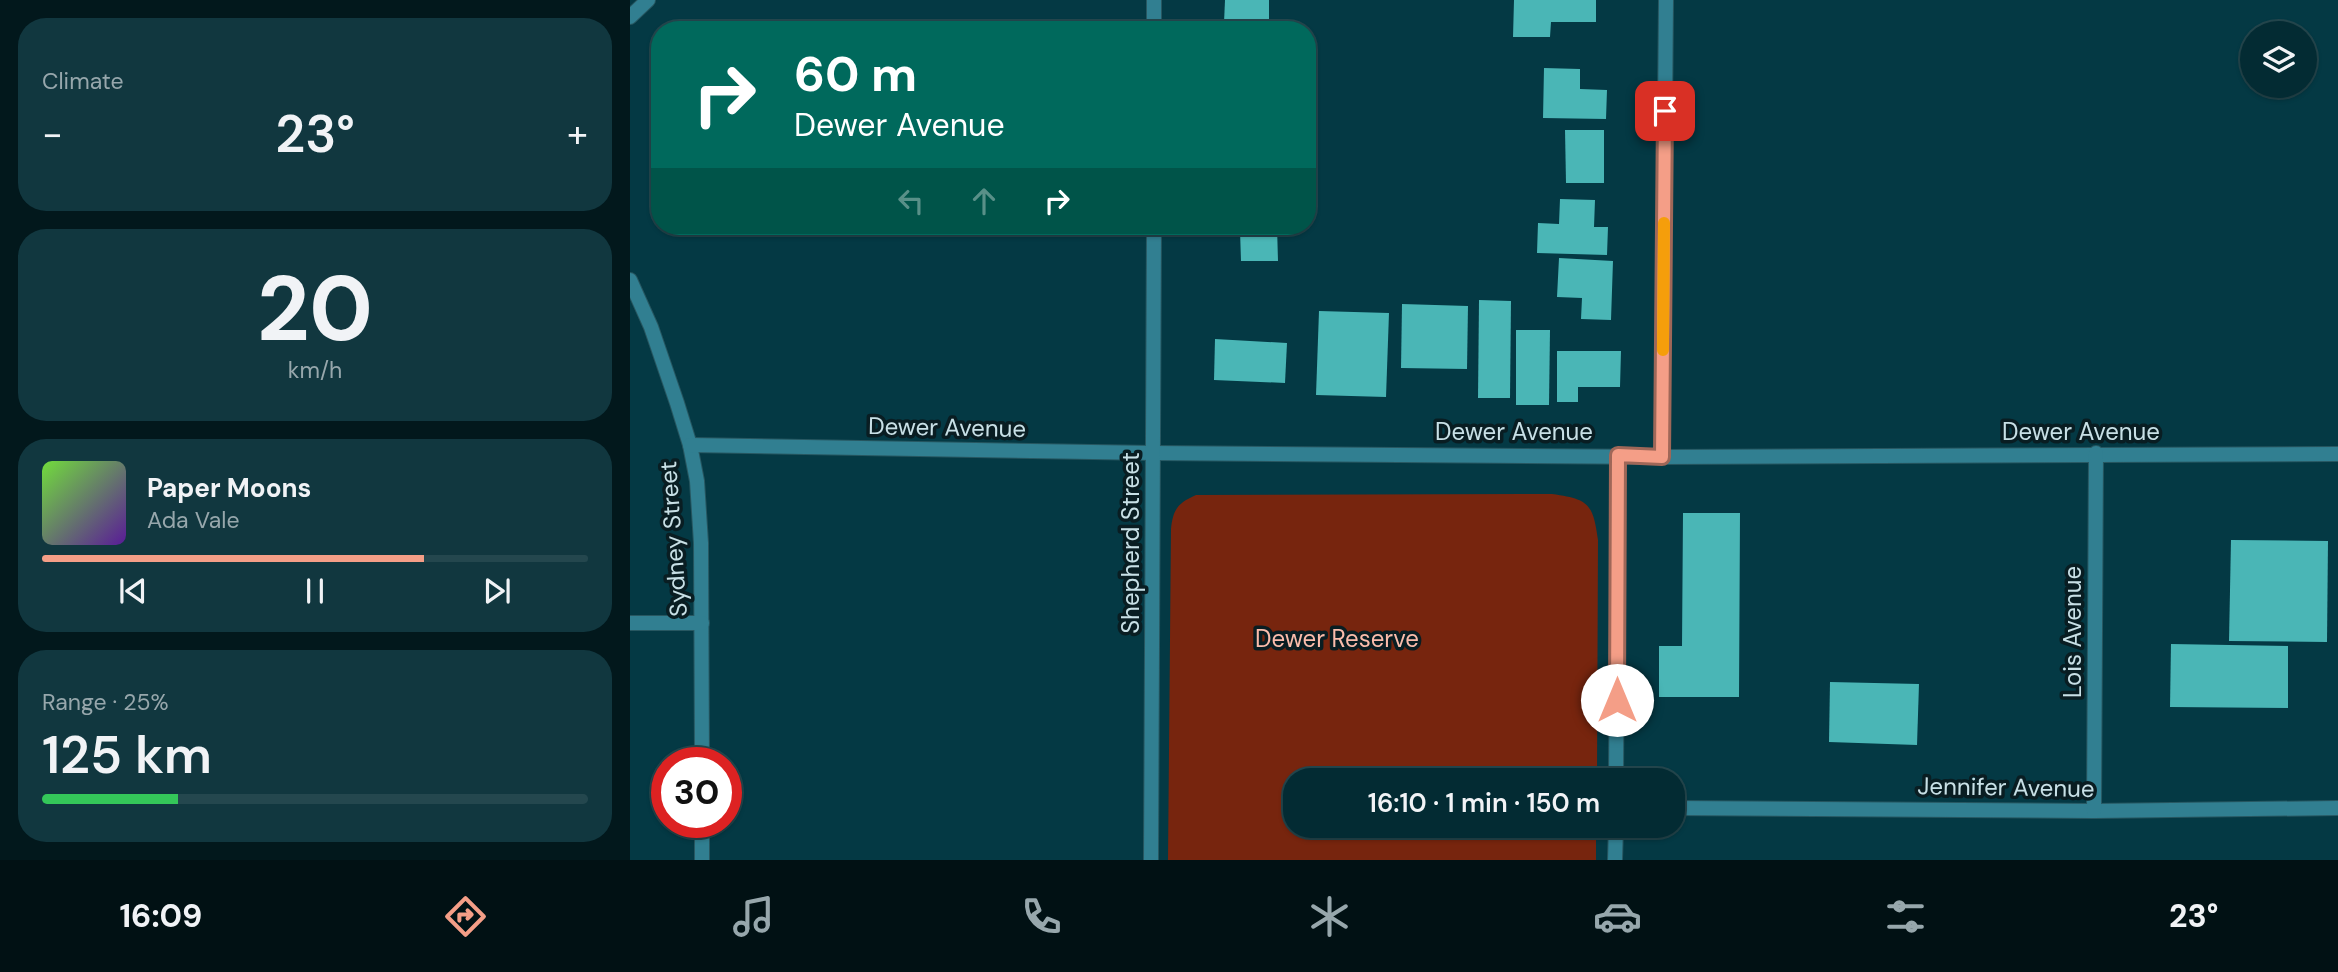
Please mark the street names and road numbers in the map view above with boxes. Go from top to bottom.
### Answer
street label: Dewer Avenue [868,410,1026,444]
street label: Dewer Avenue [1435,416,1593,447]
street label: Dewer Avenue [2002,416,2160,447]
street label: Shepherd Street [1115,452,1146,634]
street label: Sydney Street [652,460,694,618]
street label: Lois Avenue [2057,566,2088,698]
street label: Jennifer Avenue [1917,770,2095,804]

